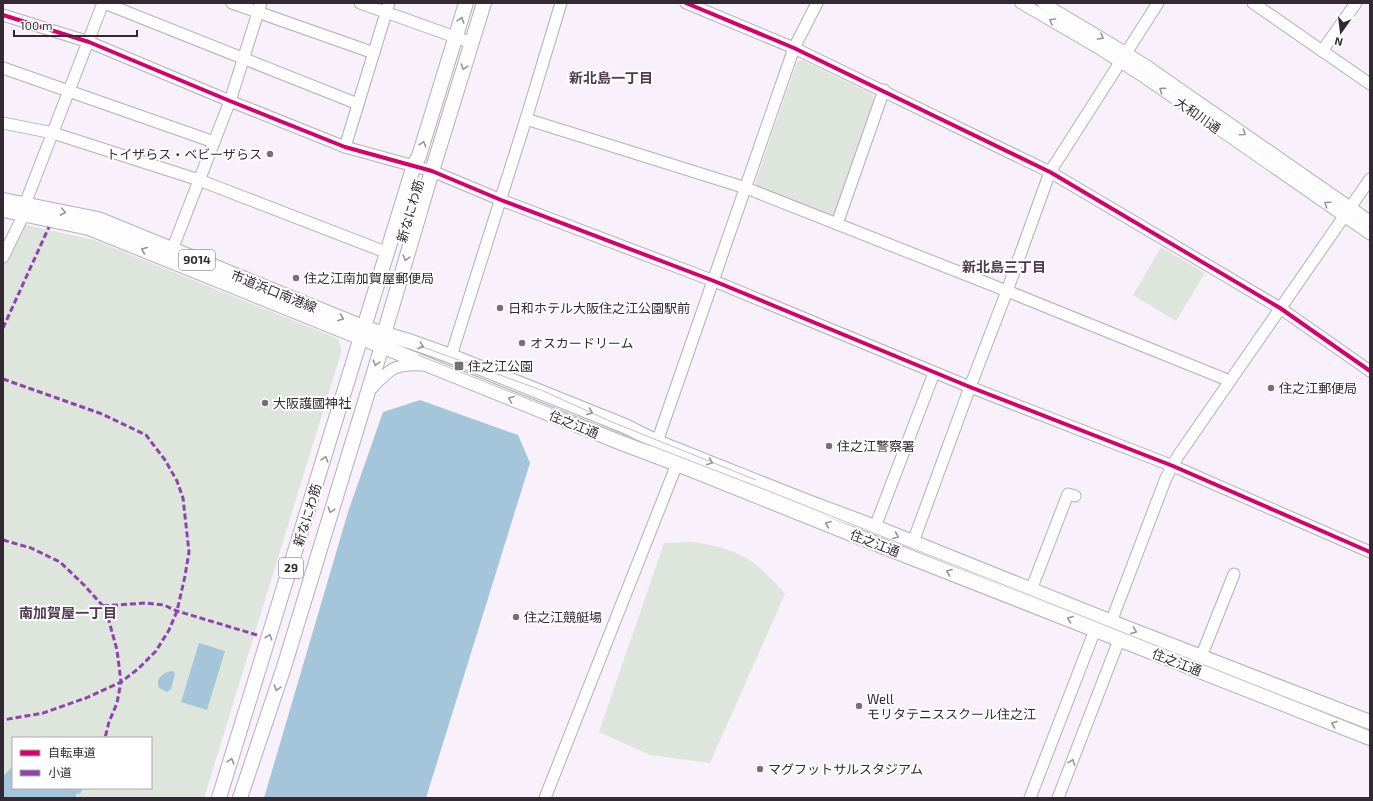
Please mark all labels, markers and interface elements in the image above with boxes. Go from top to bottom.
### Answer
scale bar [14,12,137,38]
north arrow [1321,12,1361,52]
one-way arrow [456,17,465,24]
text: 100 m [20,18,52,32]
one-way arrow [1049,18,1056,25]
one-way arrow [1097,32,1104,39]
text: N [1333,35,1344,49]
one-way arrow [461,63,469,70]
district label: 新北島一丁目 [569,69,653,86]
one-way arrow [1160,88,1167,95]
street label: 大和川通 [1172,94,1224,136]
one-way arrow [1239,128,1246,135]
one-way arrow [418,141,427,148]
place label: トイザらス・ベビーザらス [106,146,262,162]
marker: トイザらス・ベビーザらス [265,149,275,159]
street label: 新なにわ筋 [393,178,427,244]
one-way arrow [1324,202,1331,209]
one-way arrow [60,207,67,216]
one-way arrow [141,247,149,255]
road number: 9014 [179,250,215,270]
one-way arrow [402,255,411,262]
district label: 新北島三丁目 [962,258,1046,275]
street label: 市道浜口南港線 [229,267,319,315]
place label: 住之江南加賀屋郵便局 [304,270,434,286]
marker: 住之江南加賀屋郵便局 [291,273,301,283]
place label: 日和ホテル大阪住之江公園駅前 [508,300,690,316]
marker: 日和ホテル大阪住之江公園駅前 [495,303,505,313]
one-way arrow [338,314,345,322]
place label: オスカードリーム [530,335,634,351]
marker: オスカードリーム [517,338,527,348]
one-way arrow [418,341,425,349]
place label: 住之江公園 [468,358,533,374]
one-way arrow [372,360,381,367]
marker: 住之江公園 [453,360,465,372]
place label: 住之江郵便局 [1279,380,1357,396]
marker: 住之江郵便局 [1266,383,1276,393]
place label: 大阪護國神社 [273,395,351,411]
one-way arrow [508,396,515,404]
marker: 大阪護國神社 [260,398,270,408]
street label: 住之江通 [547,407,601,441]
one-way arrow [586,408,593,416]
place label: 住之江警察署 [837,438,915,454]
marker: 住之江警察署 [824,441,834,451]
one-way arrow [320,456,328,463]
one-way arrow [705,457,713,465]
street label: 新なにわ筋 [290,482,324,548]
one-way arrow [327,506,336,513]
one-way arrow [824,521,831,529]
street label: 住之江通 [848,526,902,560]
one-way arrow [892,531,899,539]
road number: 29 [279,558,303,578]
one-way arrow [945,568,952,576]
district label: 南加賀屋一丁目 [19,604,117,621]
place label: 住之江競艇場 [524,609,602,625]
marker: 住之江競艇場 [511,612,521,622]
one-way arrow [1066,616,1073,624]
one-way arrow [1130,626,1137,634]
one-way arrow [264,633,273,640]
street label: 住之江通 [1150,645,1204,679]
one-way arrow [273,684,282,691]
place label: Well モリタテニススクール住之江 [867,691,1036,722]
marker: Well モリタテニススクール住之江 [854,701,864,711]
one-way arrow [1330,721,1337,729]
legend [12,737,152,789]
text: 自転車道 [48,745,96,759]
one-way arrow [226,757,235,764]
one-way arrow [1067,758,1075,765]
place label: マグフットサルスタジアム [768,761,923,777]
marker: マグフットサルスタジアム [755,764,765,774]
text: 小道 [48,765,72,779]

